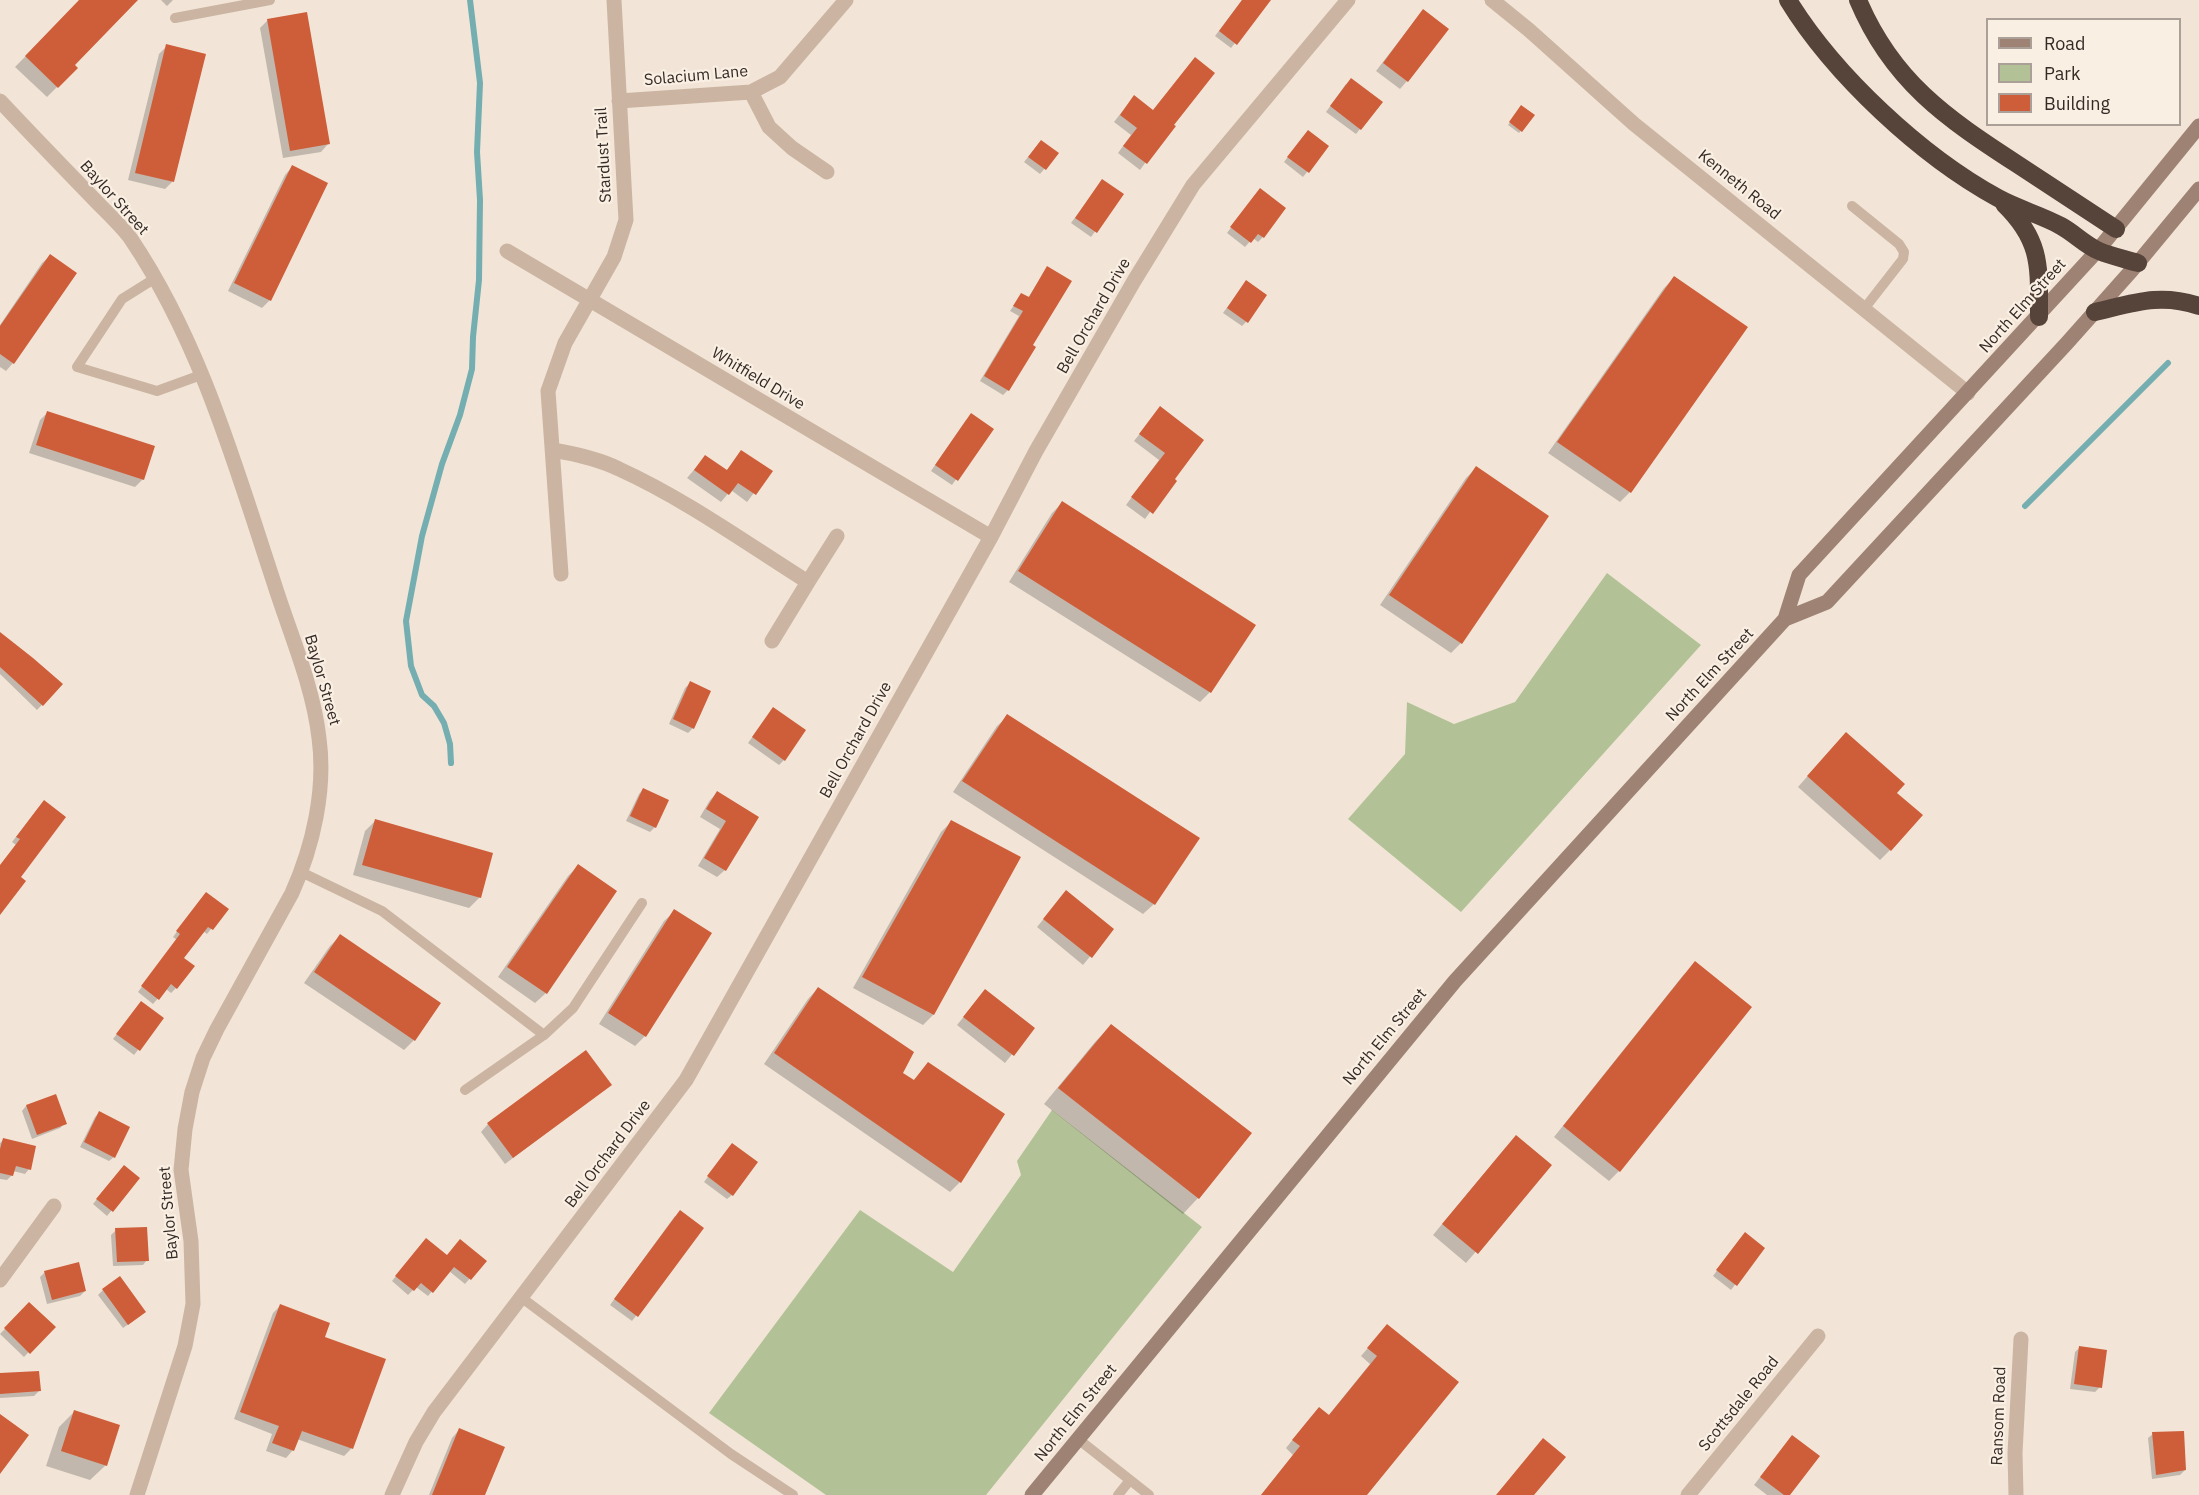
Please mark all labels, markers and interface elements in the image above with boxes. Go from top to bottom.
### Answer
legend [1986,18,2181,126]
text: Road [2044,32,2085,55]
street label: Solacium Lane [643,62,749,90]
text: Park [2044,62,2080,85]
text: Building [2044,92,2110,115]
street label: Stardust Trail [592,107,616,203]
street label: Kenneth Road [1694,146,1784,224]
street label: Baylor Street [76,157,152,239]
street label: Bell Orchard Drive [1053,255,1135,377]
street label: North Elm Street [1976,255,2070,357]
street label: Whitfield Drive [708,344,808,414]
street label: North Elm Street [1662,625,1758,725]
street label: Baylor Street [300,632,344,728]
street label: Bell Orchard Drive [816,678,896,802]
street label: North Elm Street [1339,985,1431,1089]
street label: Bell Orchard Drive [561,1096,655,1212]
street label: Baylor Street [155,1165,183,1261]
street label: Scottsdale Road [1695,1353,1783,1455]
street label: North Elm Street [1031,1360,1121,1466]
street label: Ransom Road [1988,1366,2010,1466]

